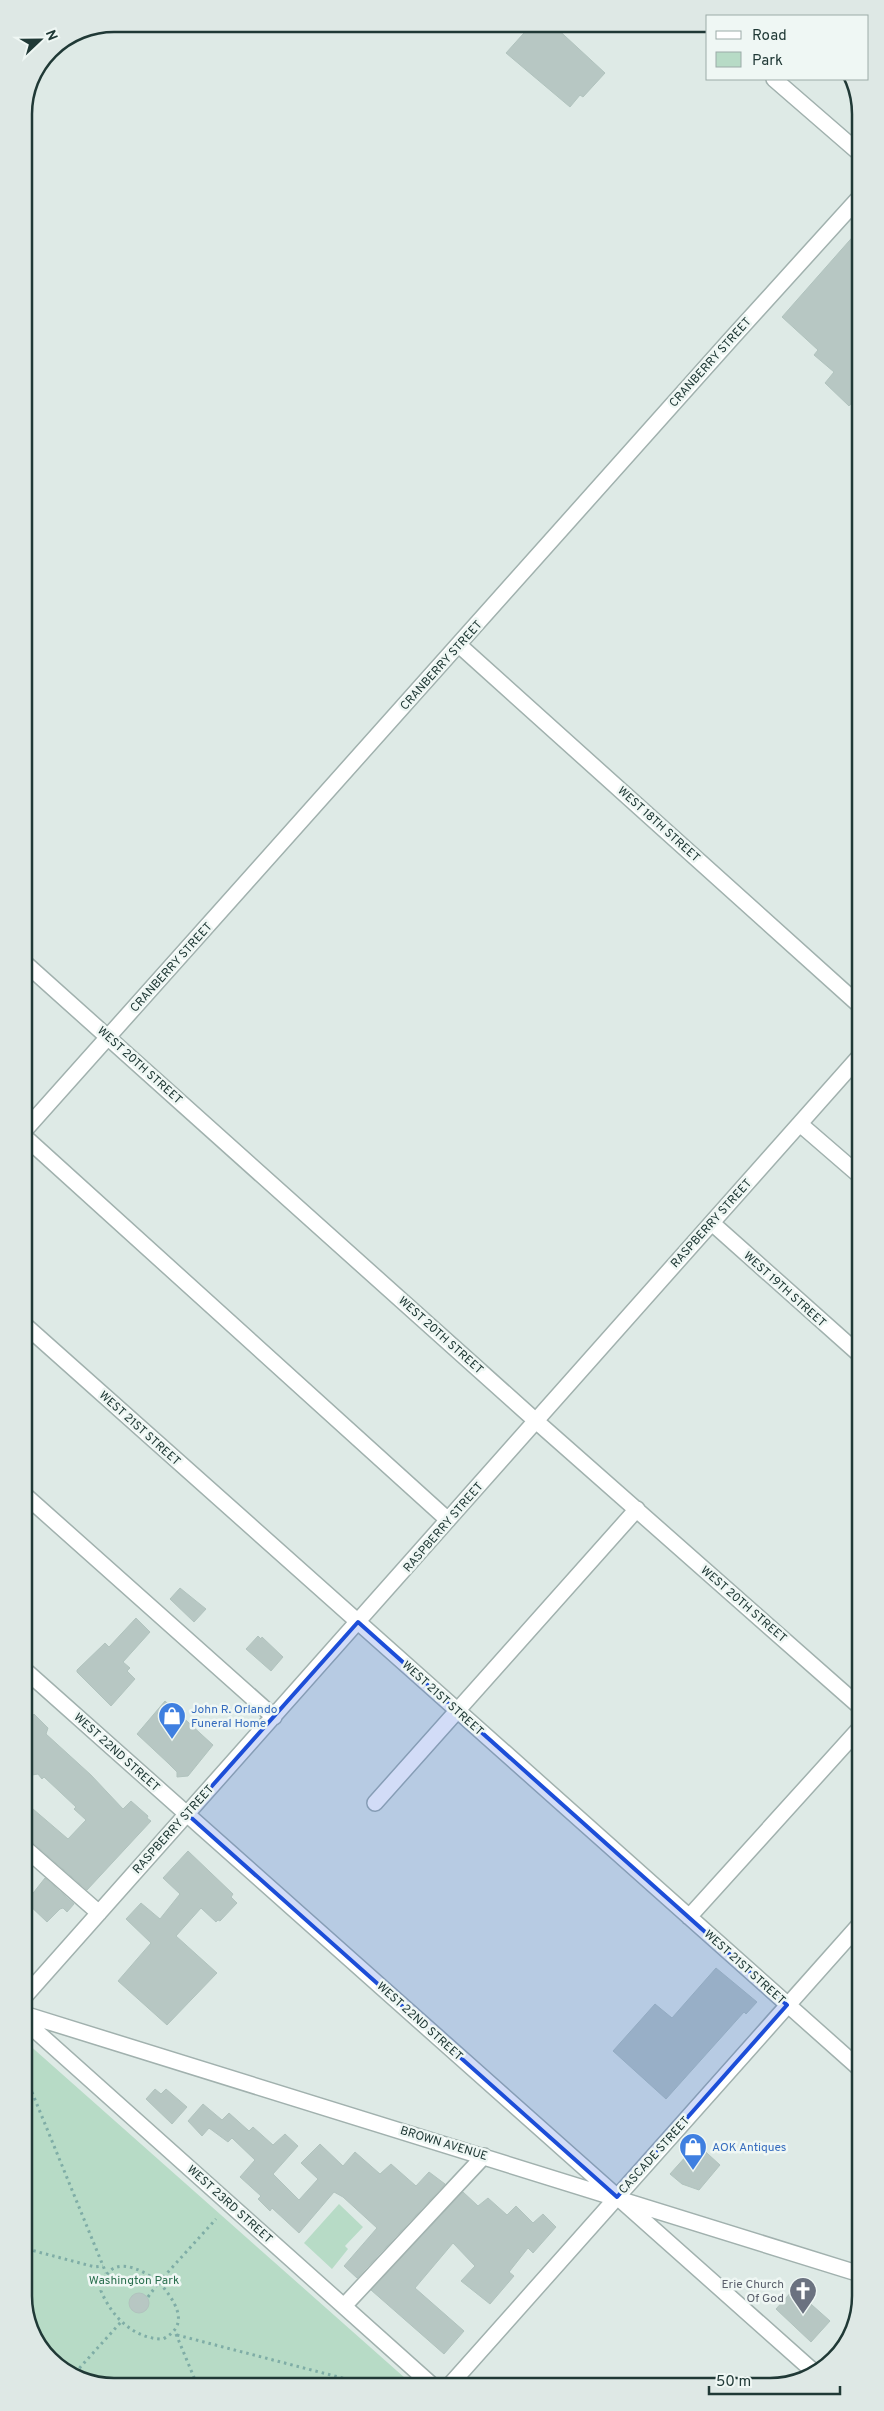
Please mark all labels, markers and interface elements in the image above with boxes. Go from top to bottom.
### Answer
north arrow [15,15,65,65]
legend [706,15,869,80]
text: Road [752,27,787,46]
text: N [41,28,60,44]
text: Park [752,52,783,71]
street label: CRANBERRY STREET [666,314,755,411]
street label: CRANBERRY STREET [397,617,486,714]
street label: WEST 18TH STREET [614,783,703,866]
street label: CRANBERRY STREET [127,919,216,1016]
street label: WEST 20TH STREET [93,1023,185,1108]
street label: RASPBERRY STREET [668,1176,756,1271]
street label: WEST 19TH STREET [740,1248,829,1331]
street label: WEST 20TH STREET [394,1293,486,1378]
street label: WEST 21ST STREET [95,1388,184,1470]
street label: RASPBERRY STREET [400,1479,487,1576]
street label: WEST 20TH STREET [697,1563,790,1647]
street label: WEST 21ST STREET [398,1658,487,1740]
shop icon: John R. Orlando Funeral Home [157,1701,187,1740]
place label: John R. Orlando Funeral Home [191,1702,278,1732]
street label: WEST 22ND STREET [70,1710,163,1796]
street label: RASPBERRY STREET [130,1782,218,1877]
street label: WEST 21ST STREET [700,1927,789,2009]
street label: WEST 22ND STREET [373,1979,466,2065]
street label: CASCADE STREET [616,2113,694,2198]
street label: BROWN AVENUE [398,2123,489,2165]
shop icon: AOK Antiques [678,2132,708,2171]
place label: AOK Antiques [712,2140,786,2156]
street label: WEST 23RD STREET [183,2162,276,2247]
park label: Washington Park [89,2273,179,2289]
church icon: Erie Church Of God [788,2276,818,2315]
place label: Erie Church Of God [721,2277,784,2307]
scale bar [709,2364,840,2396]
text: 50 m [716,2373,751,2392]

